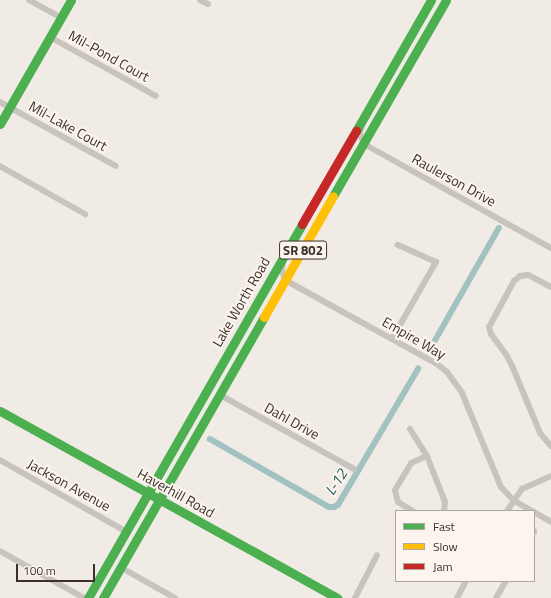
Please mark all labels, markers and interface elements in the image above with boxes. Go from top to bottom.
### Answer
street label: Mil-Pond Court [66,27,152,85]
street label: Mil-Lake Court [26,98,110,154]
street label: Raulerson Drive [409,150,499,210]
road number: SR 802 [279,239,327,261]
street label: Lake Worth Road [209,254,273,350]
street label: Empire Way [379,313,449,363]
street label: Dahl Drive [261,399,323,443]
street label: Jackson Avenue [25,455,113,515]
street label: Haverhill Road [135,465,217,521]
water label: L-12 [321,466,351,498]
legend [395,510,535,582]
text: Fast [433,517,455,536]
text: Slow [433,537,458,556]
scale bar [18,556,97,582]
text: Jam [433,557,453,576]
text: 100 m [23,561,56,580]

